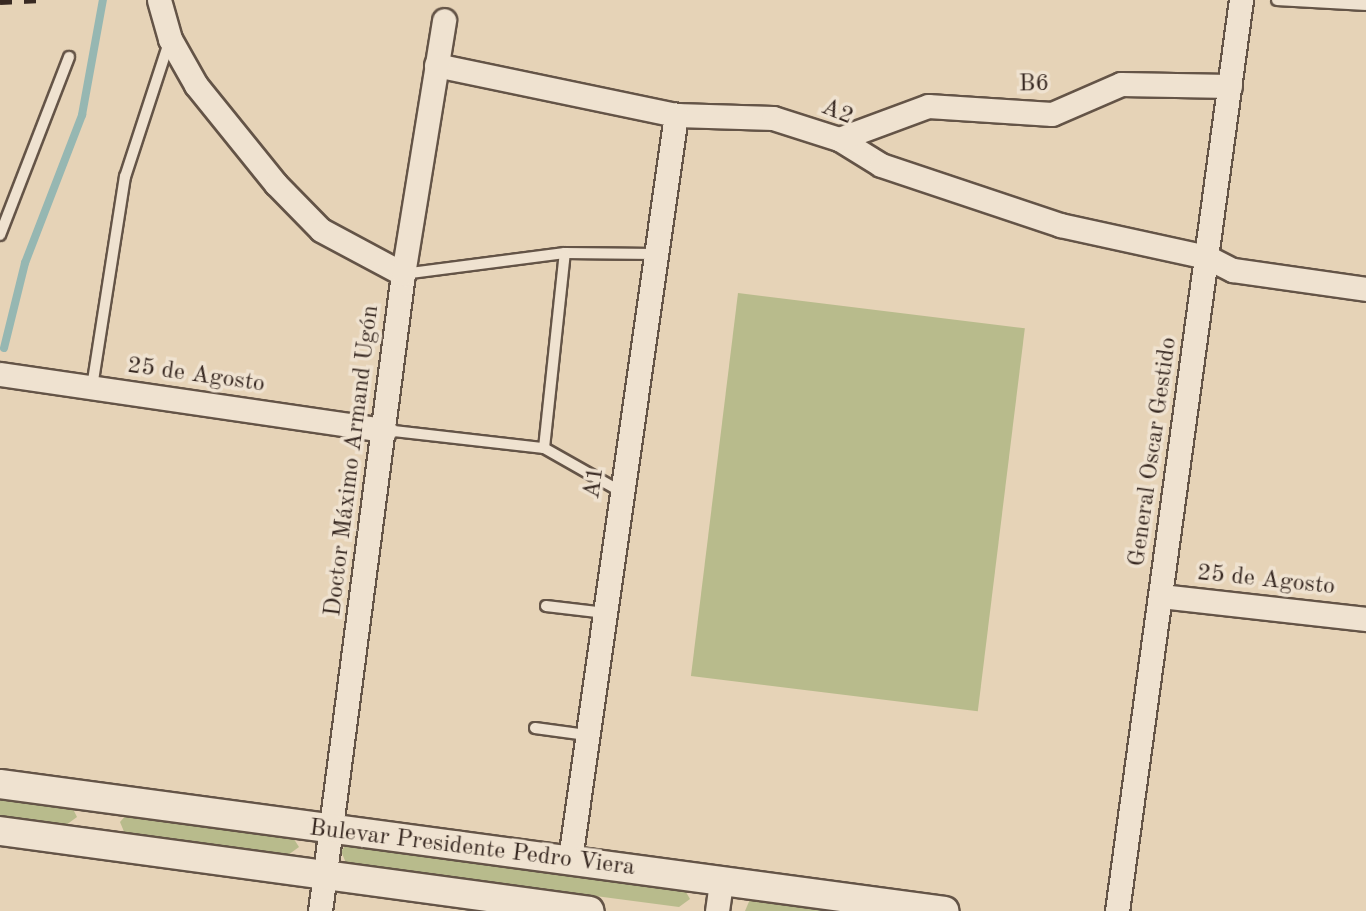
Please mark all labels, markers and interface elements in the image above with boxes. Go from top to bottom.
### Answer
street label: B6 [1019,70,1049,100]
street label: A2 [817,94,857,132]
street label: Doctor Máximo Armand Ugón [320,304,386,618]
street label: General Oscar Gestido [1124,335,1184,569]
street label: 25 de Agosto [125,352,267,400]
street label: A1 [578,465,612,501]
street label: 25 de Agosto [1195,559,1337,603]
street label: Bulevar Presidente Pedro Viera [308,815,636,883]

